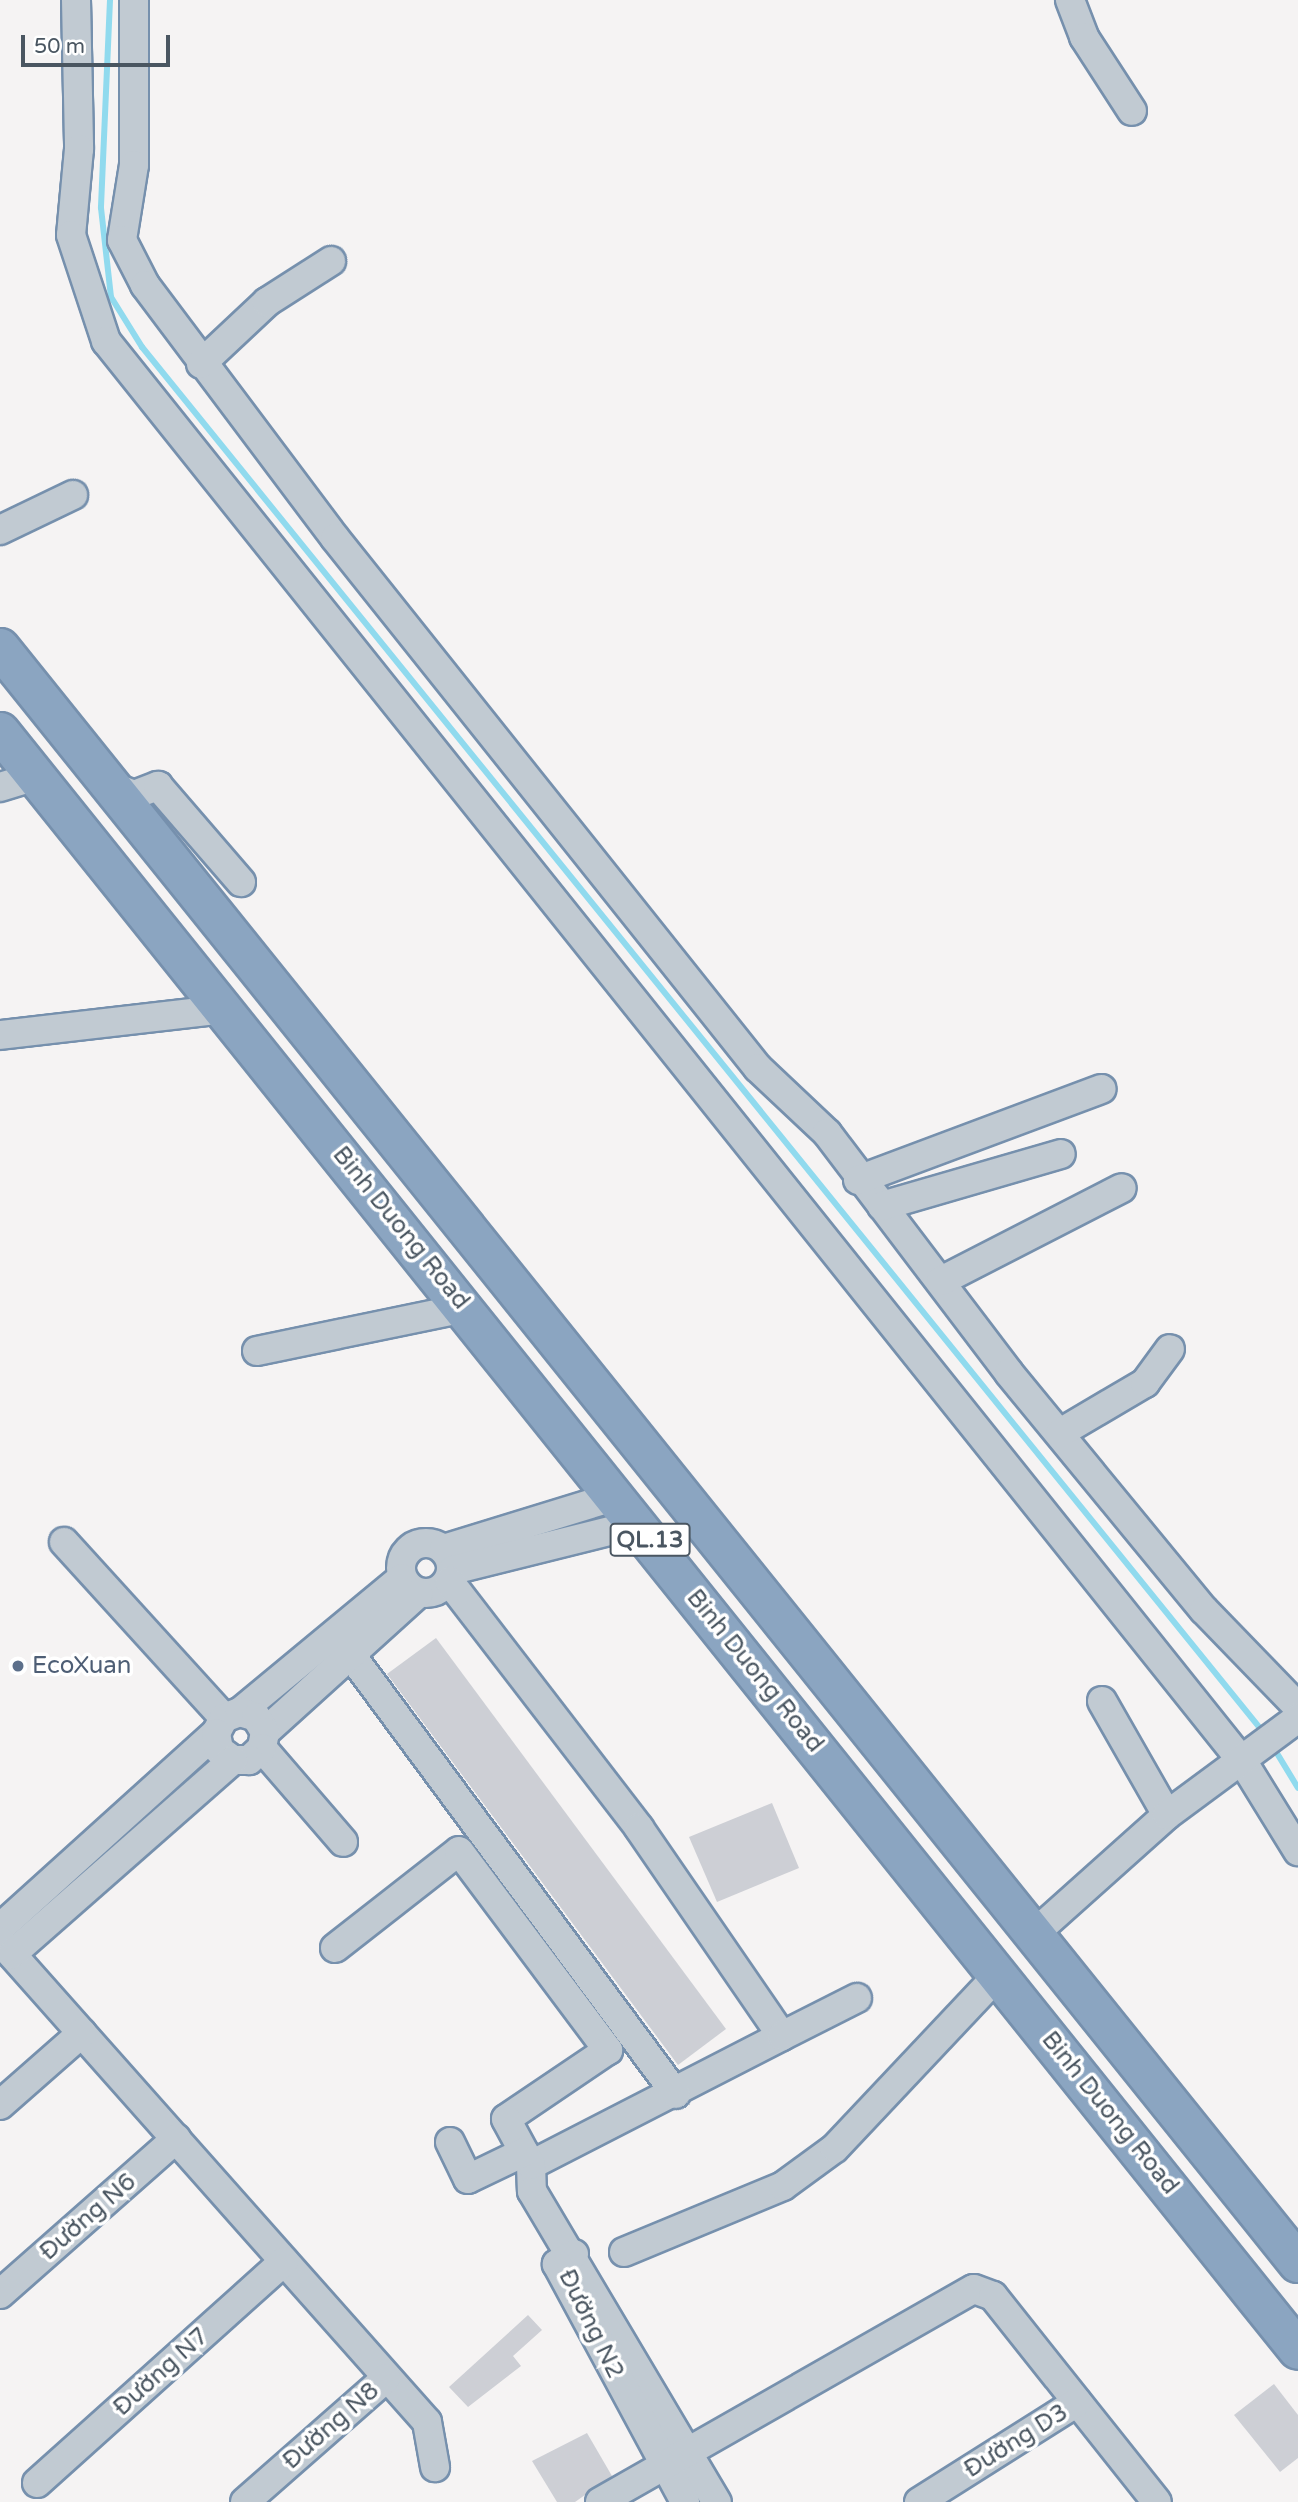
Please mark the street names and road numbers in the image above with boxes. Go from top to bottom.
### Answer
street label: Binh Duong Road [326,1141,476,1315]
road number: QL.13 [608,1520,692,1560]
street label: Binh Duong Road [680,1584,830,1758]
street label: Binh Duong Road [1035,2026,1185,2200]
street label: Đường N6 [34,2168,142,2266]
street label: Đường N2 [552,2265,630,2383]
street label: Đường N7 [108,2322,214,2422]
street label: Đường N8 [277,2377,385,2475]
street label: Đường D3 [959,2398,1073,2484]

